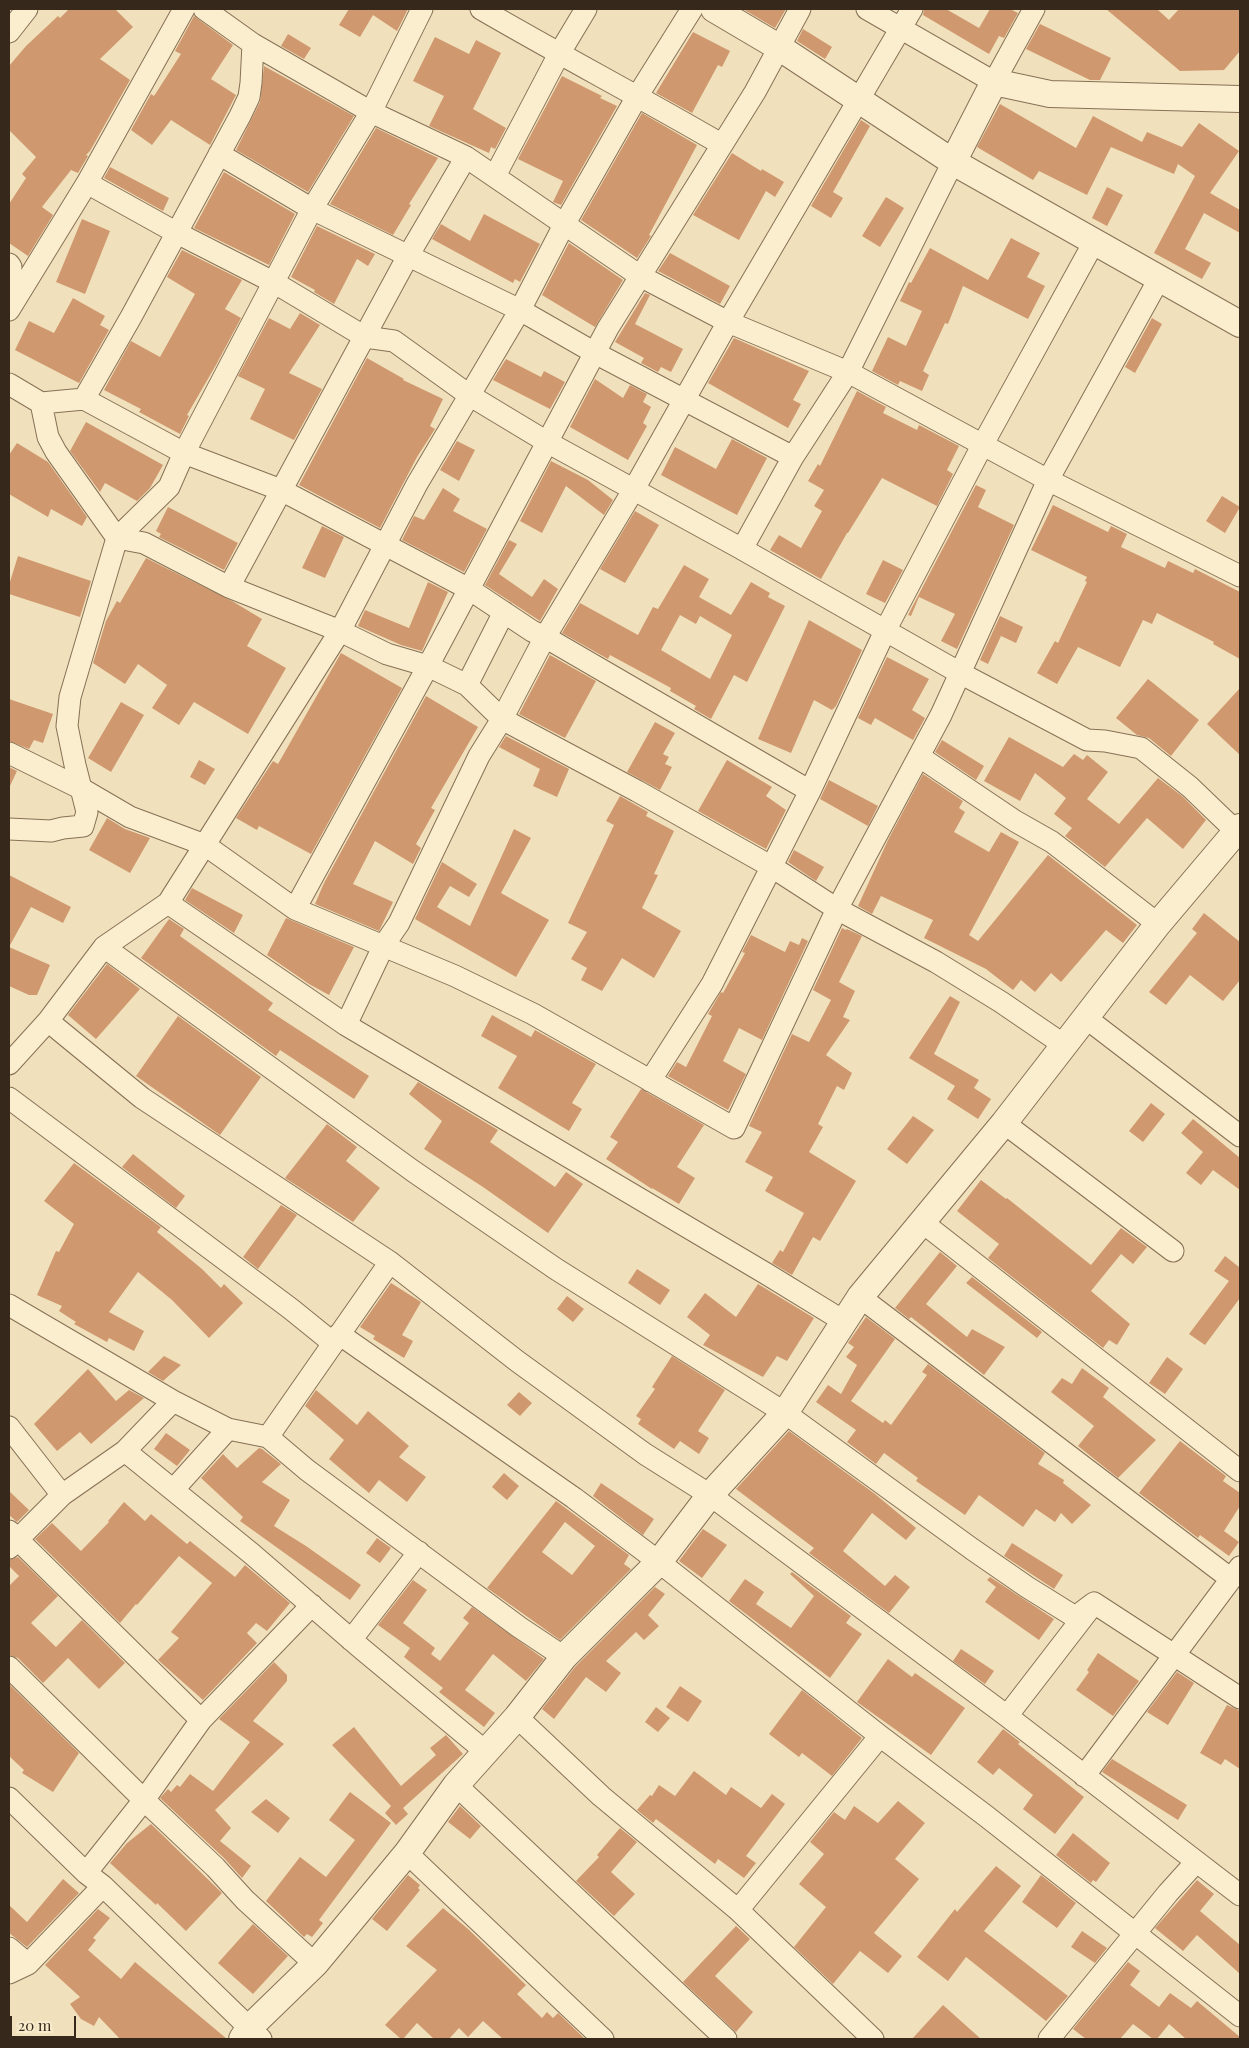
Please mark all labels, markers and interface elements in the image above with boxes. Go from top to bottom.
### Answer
scale bar [12,2006,79,2038]
text: 20 m [18,2015,51,2035]

